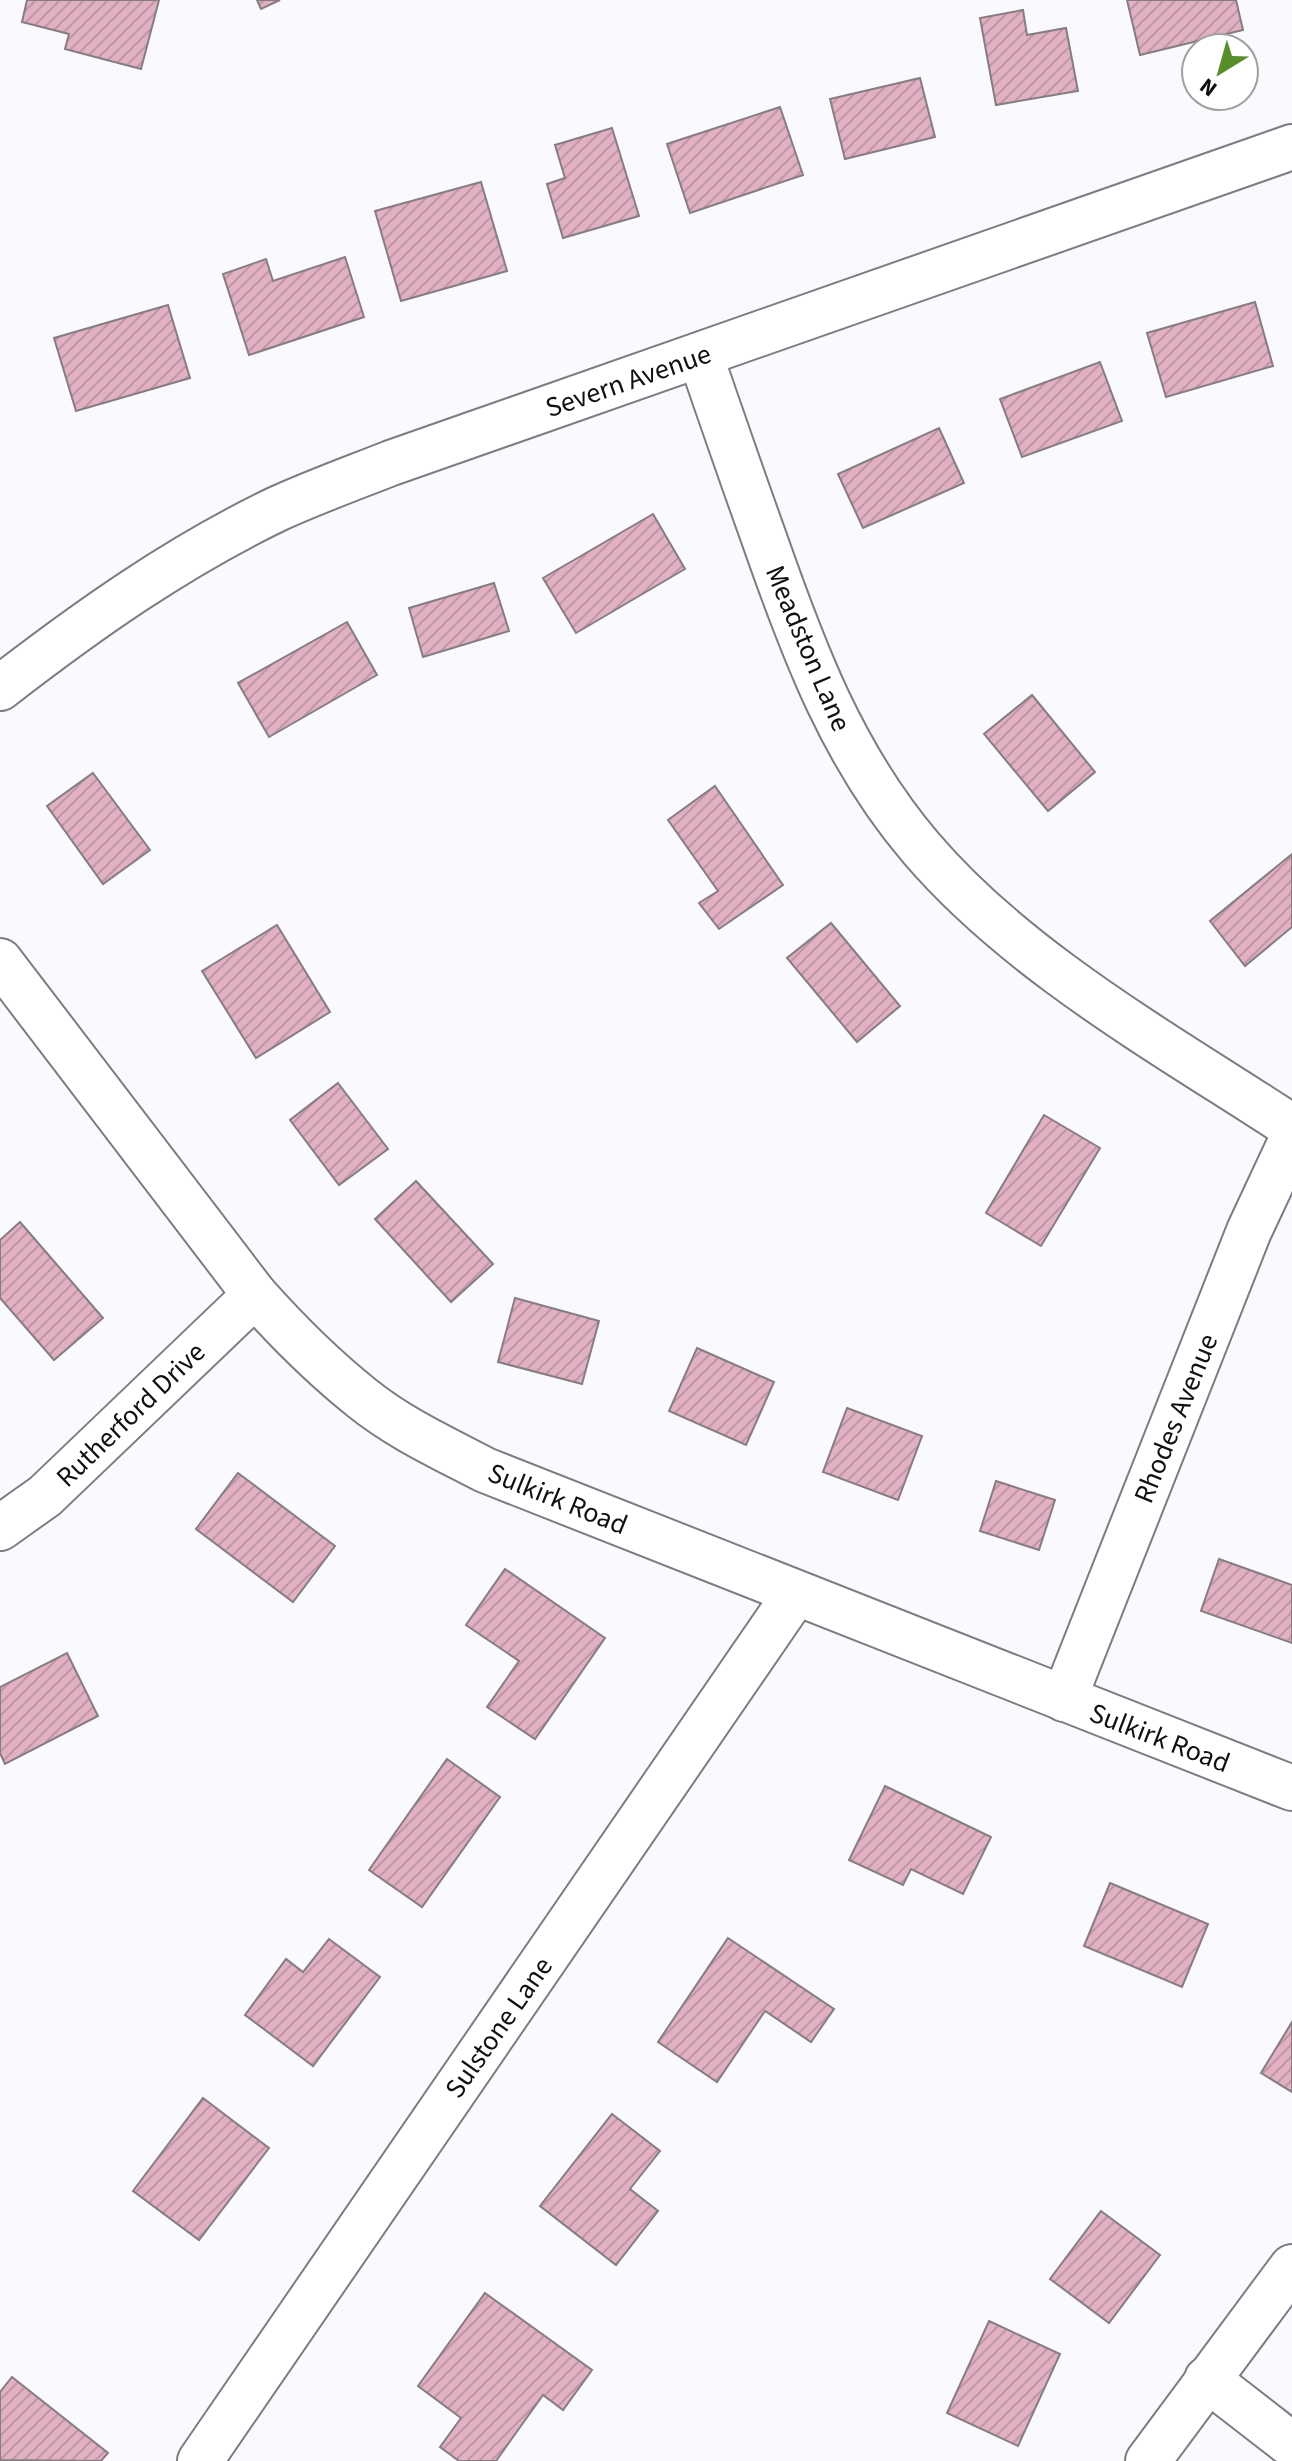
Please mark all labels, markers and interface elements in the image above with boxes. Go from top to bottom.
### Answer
north arrow [1180,32,1260,112]
text: N [1193,70,1224,104]
street label: Severn Avenue [540,334,717,428]
street label: Meadston Lane [755,559,861,738]
street label: Rhodes Avenue [1124,1328,1228,1509]
street label: Rutherford Drive [47,1333,214,1496]
street label: Sulkirk Road [482,1453,633,1545]
street label: Sulkirk Road [1084,1693,1236,1783]
street label: Sulstone Lane [435,1949,562,2106]

